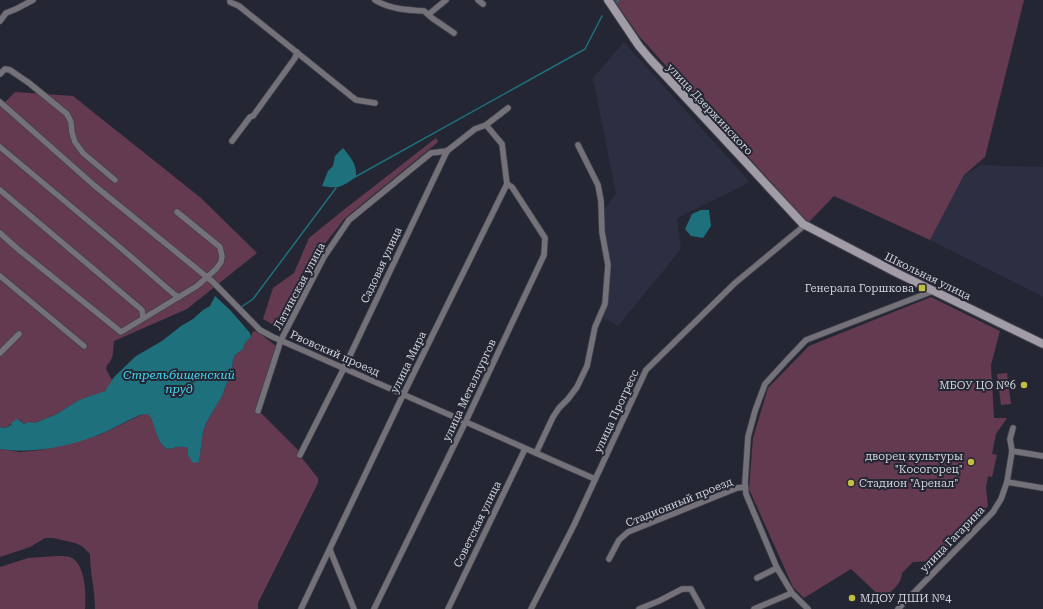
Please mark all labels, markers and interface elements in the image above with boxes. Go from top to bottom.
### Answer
street label: улица Дзержинского [664,61,756,158]
street label: Садовая улица [358,225,405,305]
street label: Латинская улица [271,241,328,332]
street label: Школьная улица [882,250,973,303]
place label: Генерала Горшкова [805,282,914,295]
marker: Генерала Горшкова [917,283,927,293]
street label: Рвовский проезд [288,328,382,379]
street label: улица Мира [388,329,429,395]
street label: улица Металлургов [440,337,499,443]
street label: улица Прогресс [591,367,641,455]
water label: Стрельбищенский пруд [123,368,235,396]
place label: МБОУ ЦО №6 [939,379,1016,392]
marker: МБОУ ЦО №6 [1019,380,1029,390]
place label: дворец культуры "Косогорец" [865,450,963,476]
marker: дворец культуры "Косогорец" [966,457,976,467]
street label: Стадионный проезд [624,475,735,530]
place label: Стадион "Аренал" [859,477,958,490]
marker: Стадион "Аренал" [846,478,856,488]
street label: Советская улица [451,479,504,570]
street label: улица Гагарина [917,503,987,575]
place label: МДОУ ДШИ №4 [860,592,952,605]
marker: МДОУ ДШИ №4 [847,593,857,603]

